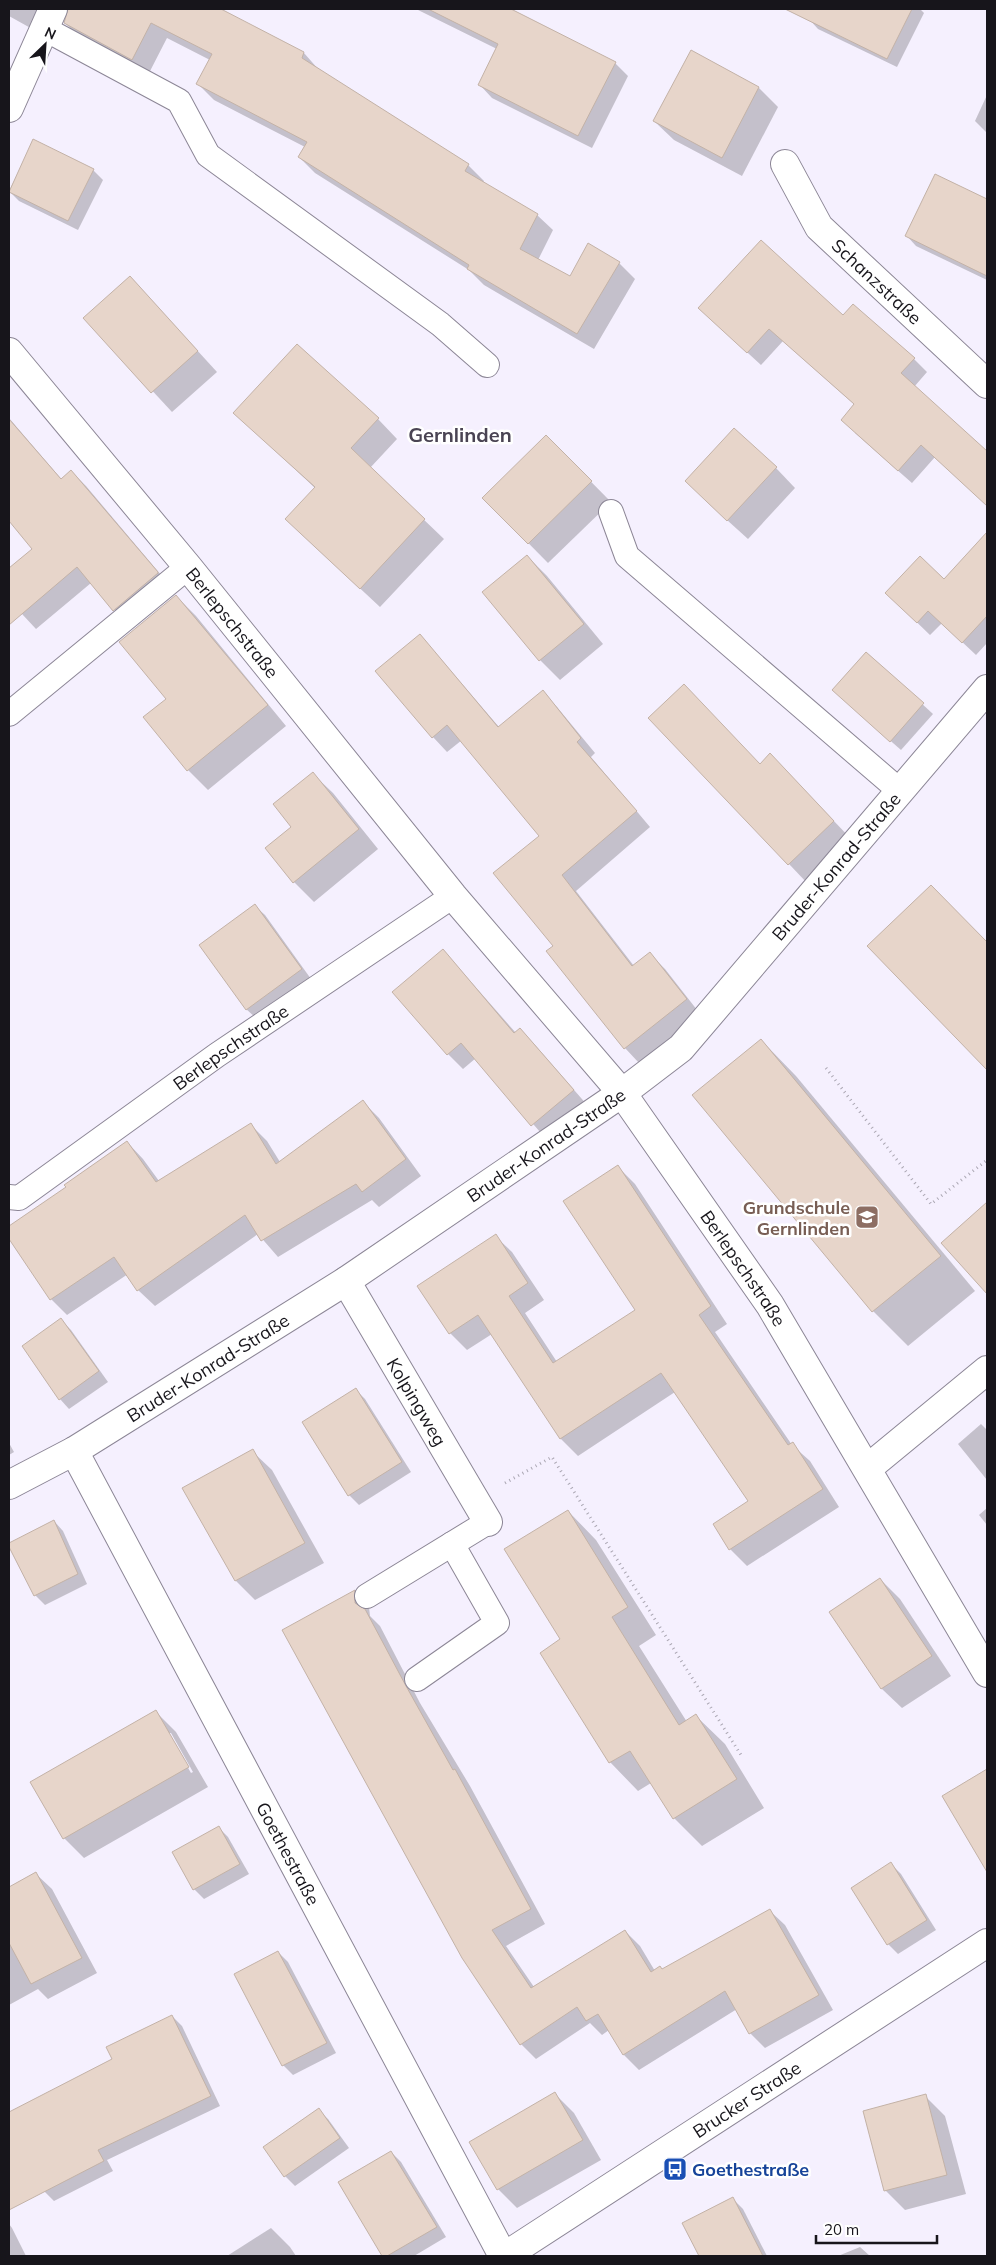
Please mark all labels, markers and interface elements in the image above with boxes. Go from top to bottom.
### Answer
north arrow [20,20,70,70]
text: N [42,23,59,44]
street label: Schanzstraße [827,234,927,329]
district label: Gernlinden [408,422,512,447]
street label: Berlepschstraße [181,562,284,682]
street label: Bruder-Konrad-Straße [766,788,905,945]
street label: Berlepschstraße [168,999,293,1095]
street label: Bruder-Konrad-Straße [462,1083,630,1207]
place label: Grundschule Gernlinden [743,1196,850,1240]
school or university icon: Grundschule Gernlinden [854,1204,880,1230]
street label: Berlepschstraße [696,1206,791,1330]
street label: Bruder-Konrad-Straße [122,1308,293,1427]
street label: Kolpingweg [382,1353,452,1450]
street label: Goethestraße [252,1798,325,1909]
street label: Brucker Straße [688,2056,805,2143]
bus stop icon: Goethestraße [662,2156,688,2182]
place label: Goethestraße [692,2158,809,2181]
scale bar [816,2212,937,2244]
text: 20 m [824,2220,859,2239]

